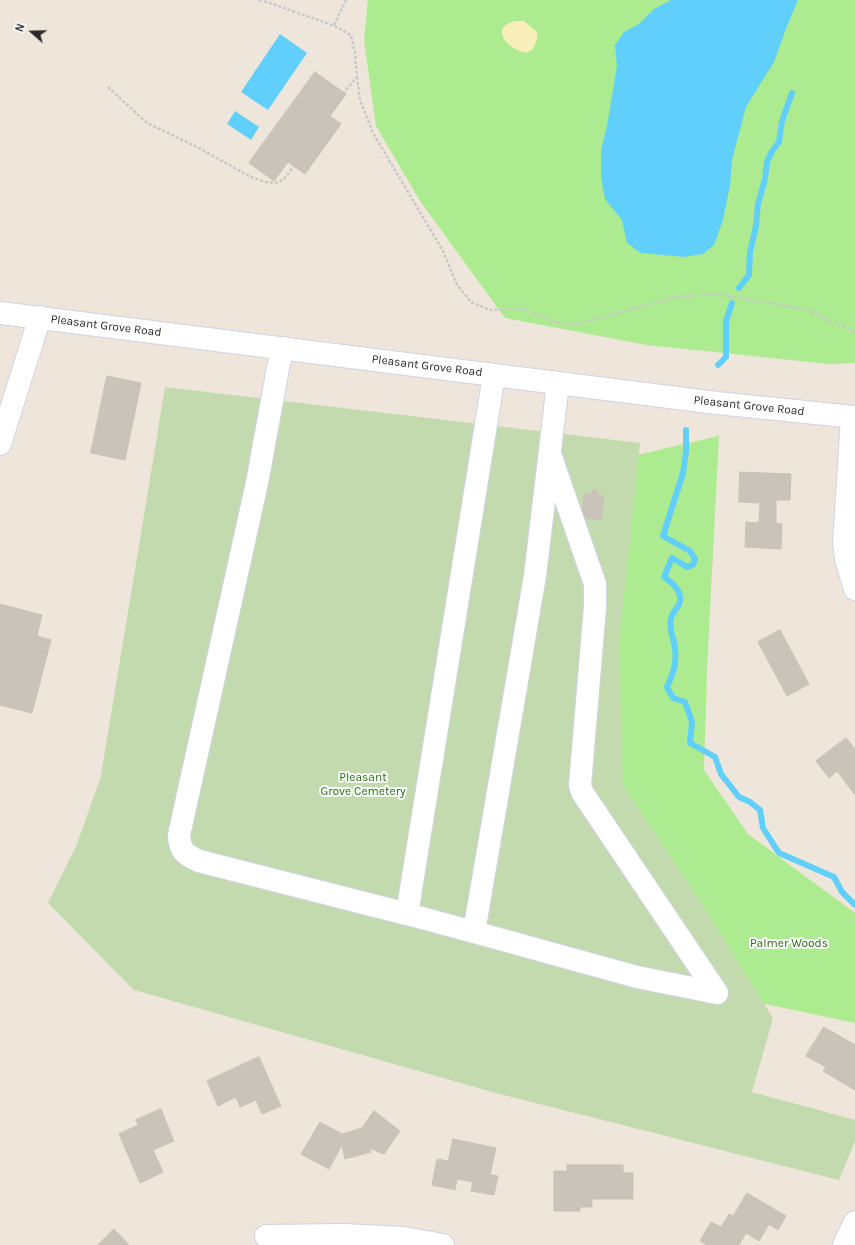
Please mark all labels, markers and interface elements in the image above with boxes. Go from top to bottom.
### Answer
north arrow [12,12,52,52]
text: N [13,22,28,34]
street label: Pleasant Grove Road [50,312,162,340]
street label: Pleasant Grove Road [371,352,483,380]
street label: Pleasant Grove Road [693,393,805,419]
park label: Pleasant Grove Cemetery [320,771,406,799]
park label: Palmer Woods [750,937,828,951]

